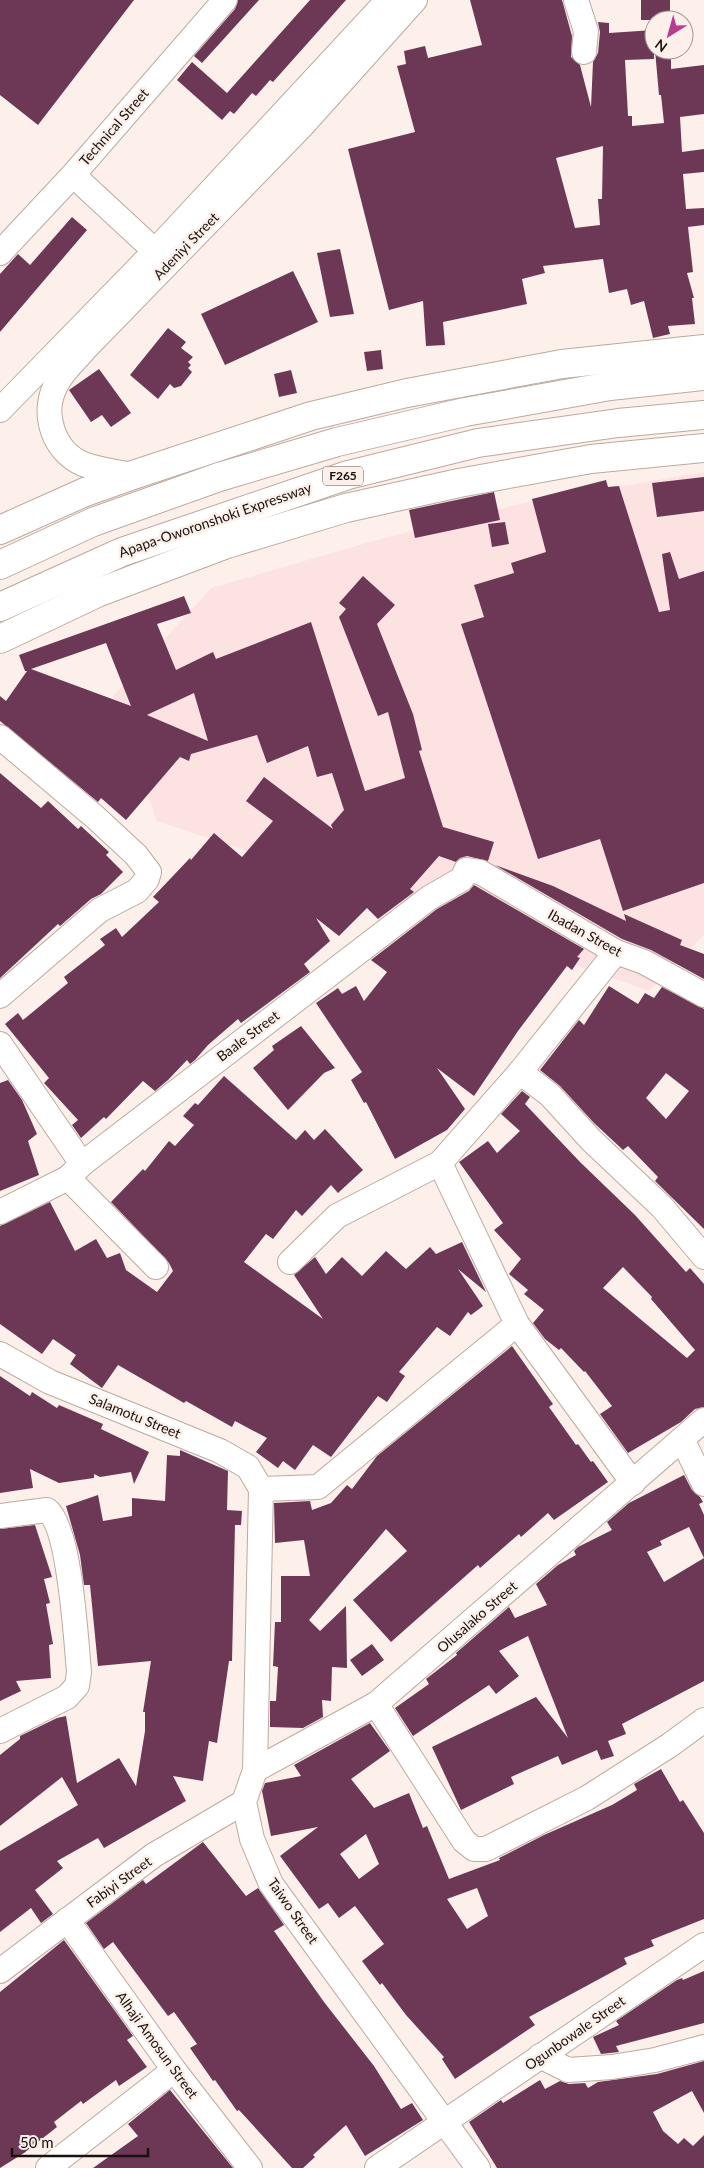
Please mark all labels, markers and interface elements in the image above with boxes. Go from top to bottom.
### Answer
north arrow [644,10,694,60]
text: N [651,36,670,56]
street label: Technical Street [75,84,152,169]
street label: Adeniyi Street [149,209,222,283]
road number: F265 [323,466,363,486]
street label: Apapa-Oworonshoki Expressway [116,478,314,561]
street label: Ibadan Street [545,905,625,960]
street label: Baale Street [213,1007,282,1065]
street label: Salamotu Street [87,1389,183,1442]
street label: Olusalako Street [433,1577,520,1656]
street label: Fabiyi Street [83,1852,154,1911]
street label: Taiwo Street [265,1875,322,1947]
street label: Alhaji Amosun Street [113,1988,202,2102]
street label: Ogunbowale Street [521,1992,628,2074]
scale bar [12,2126,149,2158]
text: 50 m [20,2133,54,2151]

